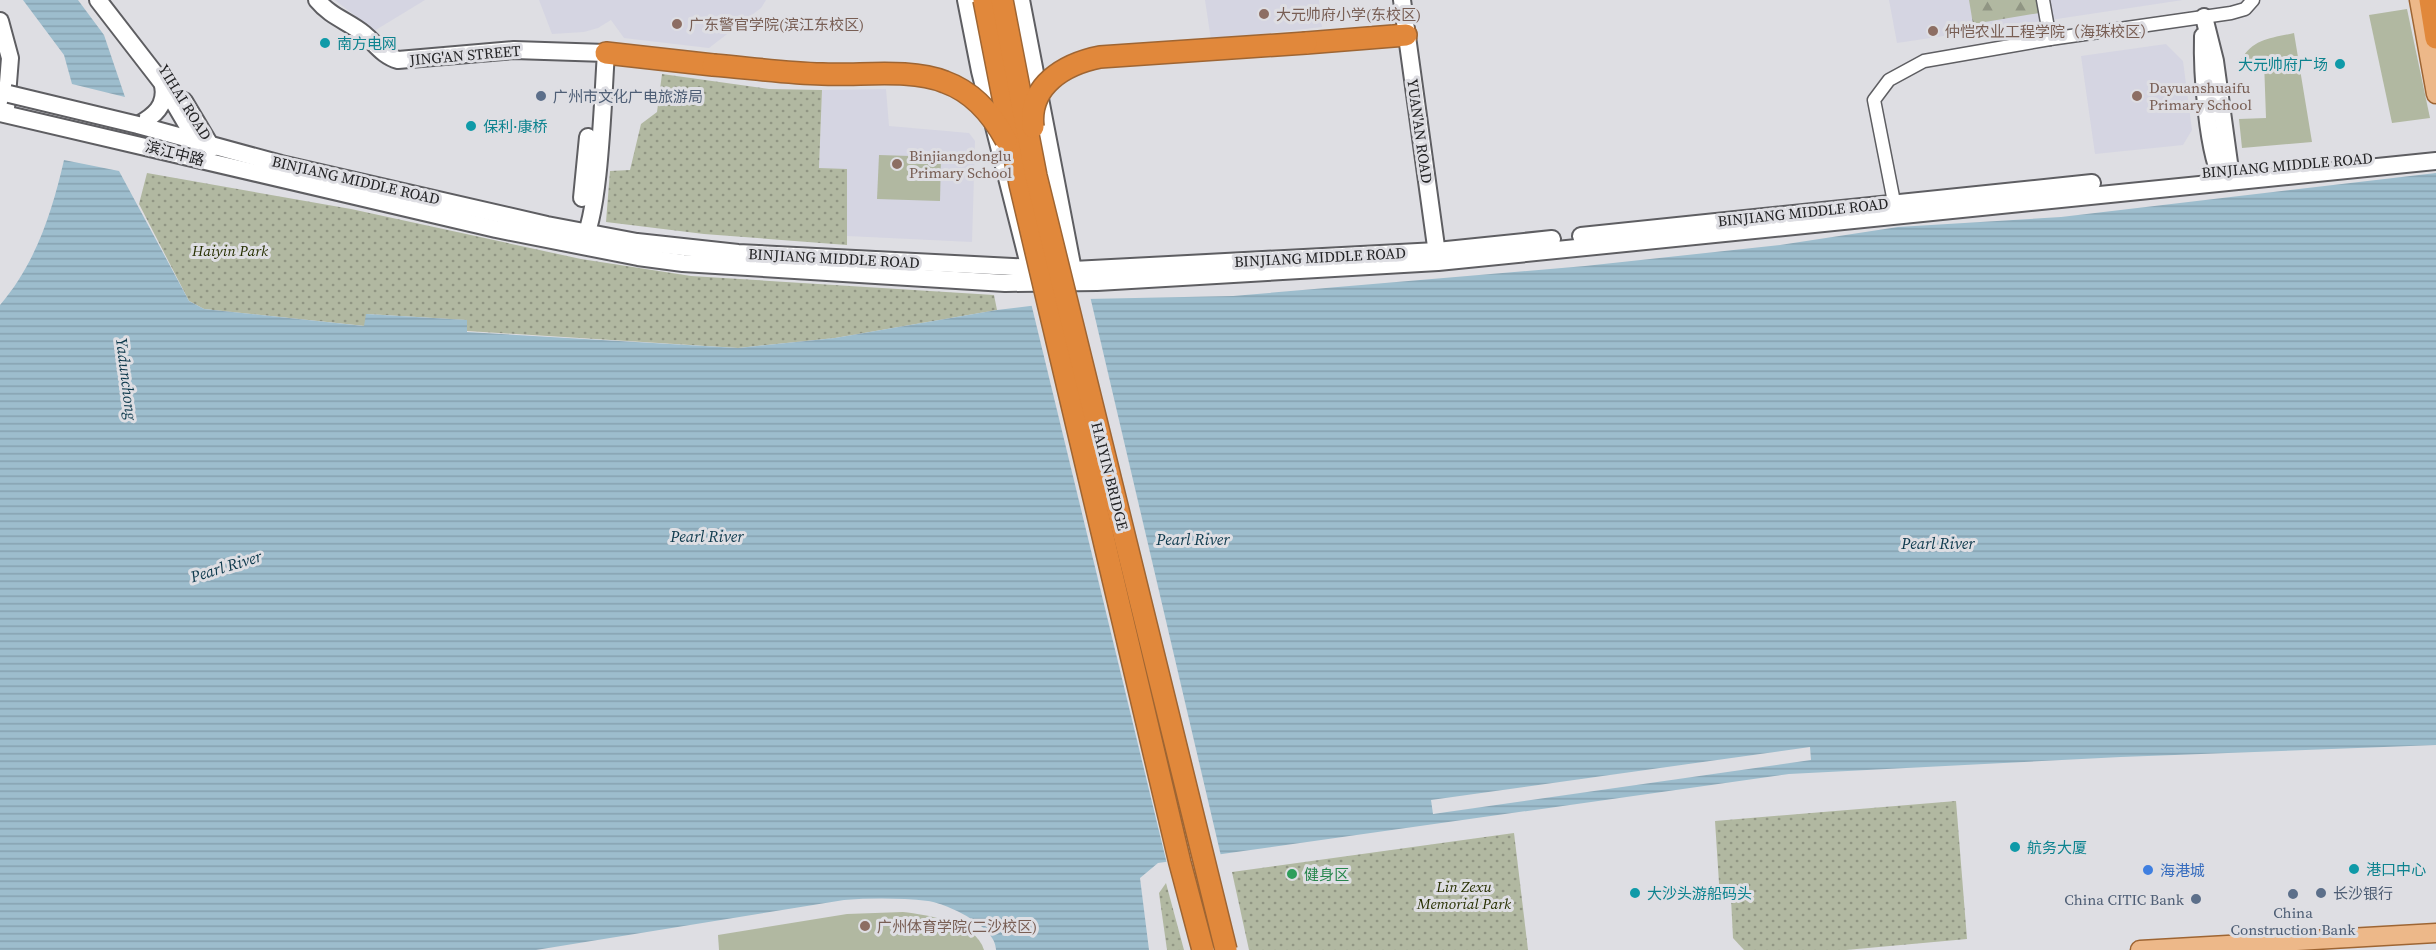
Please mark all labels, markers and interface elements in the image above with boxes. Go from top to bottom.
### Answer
place label: 大元帅府小学(东校区) [1276,4,1421,25]
marker: 大元帅府小学(东校区) [1257,7,1271,21]
place label: 广东警官学院(滨江东校区) [689,14,864,35]
marker: 广东警官学院(滨江东校区) [670,17,684,31]
place label: 仲恺农业工程学院（海珠校区） [1945,21,2155,42]
marker: 仲恺农业工程学院（海珠校区） [1926,24,1940,38]
place label: 南方电网 [337,33,397,54]
marker: 南方电网 [318,36,332,50]
street label: JING'AN STREET [408,40,521,70]
place label: 大元帅府广场 [2238,54,2328,75]
marker: 大元帅府广场 [2333,57,2347,71]
street label: YIHAI ROAD [153,60,217,144]
street label: YUAN'AN ROAD [1402,77,1438,185]
place label: Dayuanshuaifu Primary School [2149,77,2252,115]
place label: 广州市文化广电旅游局 [553,86,703,107]
marker: 广州市文化广电旅游局 [534,89,548,103]
marker: Dayuanshuaifu Primary School [2130,89,2144,103]
place label: 保利·康桥 [483,116,548,137]
marker: 保利·康桥 [464,119,478,133]
street label: 滨江中路 [143,136,207,170]
place label: Binjiangdonglu Primary School [909,145,1012,183]
street label: BINJIANG MIDDLE ROAD [2201,147,2373,183]
street label: BINJIANG MIDDLE ROAD [270,150,442,210]
marker: Binjiangdonglu Primary School [890,157,904,171]
street label: BINJIANG MIDDLE ROAD [1717,193,1889,231]
park label: Haiyin Park [191,240,269,261]
street label: BINJIANG MIDDLE ROAD [1234,242,1406,272]
street label: BINJIANG MIDDLE ROAD [748,243,920,273]
water label: Yadunchong [111,337,143,422]
street label: HAIYIN BRIDGE [1086,420,1134,532]
water label: Pearl River [669,525,744,547]
water label: Pearl River [1155,528,1230,550]
water label: Pearl River [1900,532,1975,554]
water label: Pearl River [187,545,265,588]
place label: 航务大厦 [2027,837,2087,858]
marker: 航务大厦 [2008,840,2022,854]
place label: 港口中心 [2366,859,2426,880]
place label: 海港城 [2160,860,2205,881]
marker: 港口中心 [2347,862,2361,876]
marker: 海港城 [2141,863,2155,877]
place label: 健身区 [1304,864,1349,885]
marker: 健身区 [1285,867,1299,881]
park label: Lin Zexu Memorial Park [1416,876,1512,914]
place label: 大沙头游船码头 [1647,883,1752,904]
place label: 长沙银行 [2333,883,2393,904]
marker: 大沙头游船码头 [1628,886,1642,900]
marker: 长沙银行 [2314,886,2328,900]
marker: China Construction Bank [2286,887,2300,901]
place label: China CITIC Bank [2064,889,2185,910]
marker: China CITIC Bank [2189,892,2203,906]
place label: China Construction Bank [2231,902,2356,940]
place label: 广州体育学院(二沙校区) [877,916,1037,937]
marker: 广州体育学院(二沙校区) [858,919,872,933]

